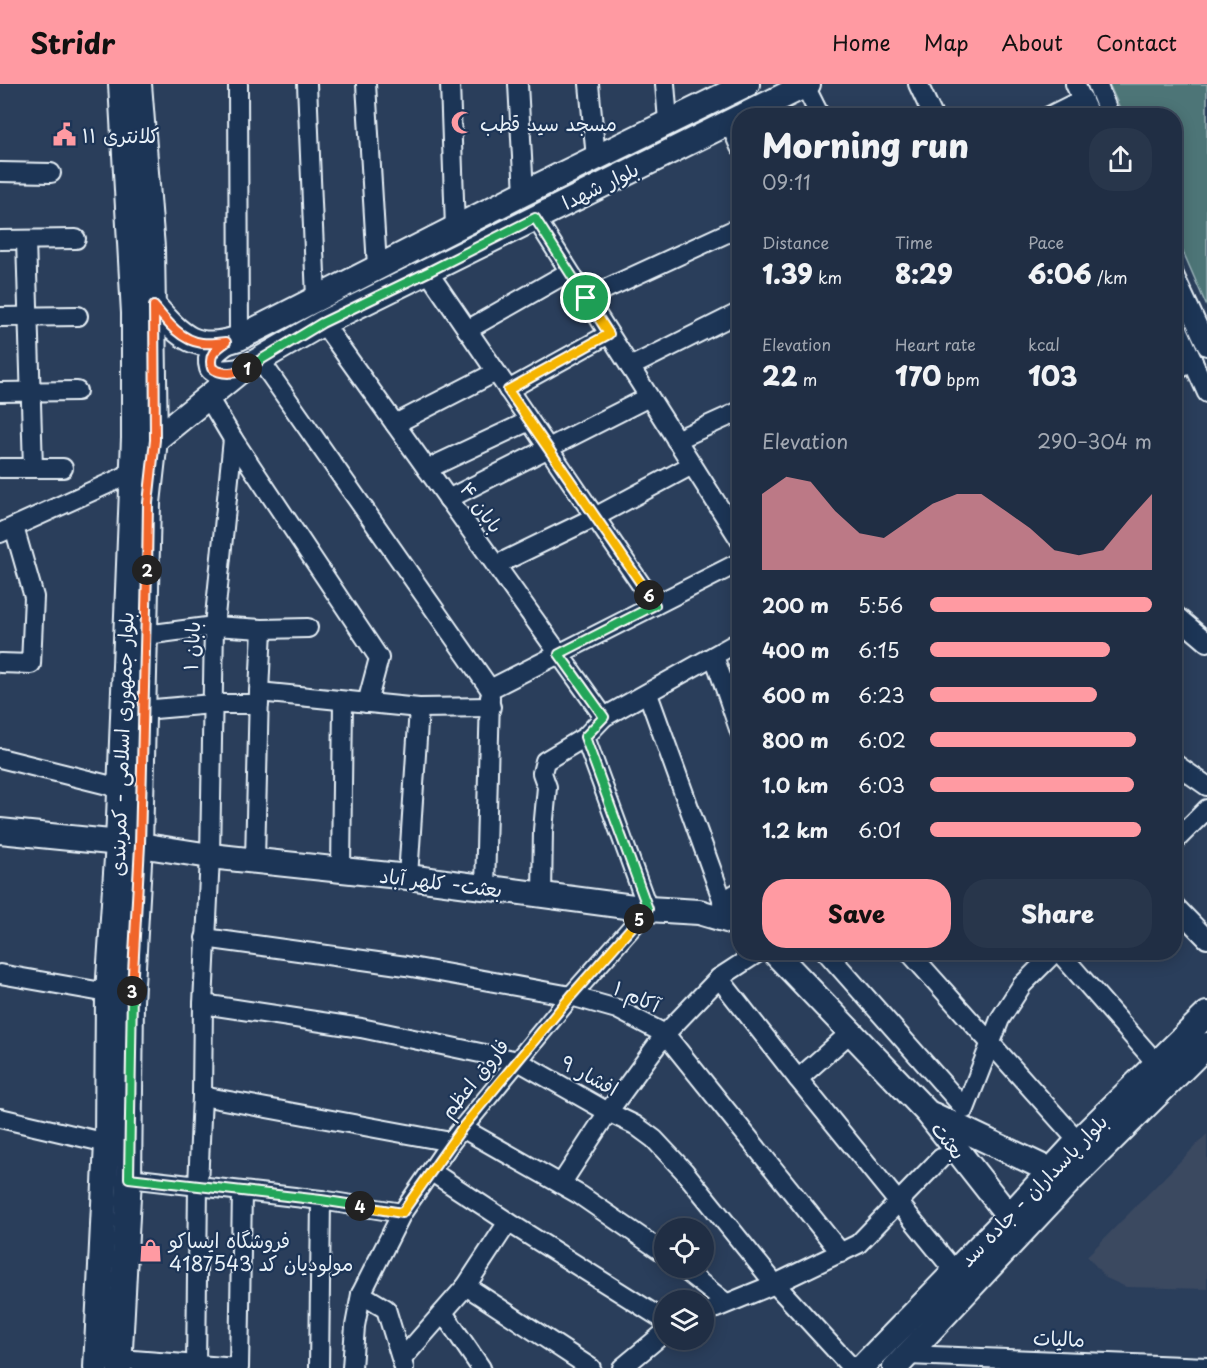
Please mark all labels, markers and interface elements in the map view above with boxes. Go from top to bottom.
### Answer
text: Stridr [30,21,115,64]
text: Home [832,26,891,58]
text: Map [924,26,969,58]
text: About [1002,26,1063,58]
text: Contact [1096,26,1177,58]
place label: مسجد سید قطب [480,108,617,138]
mosque icon: مسجد سید قطب [449,110,475,136]
text: Morning run [762,119,969,169]
place label: کلانتری ۱۱ [82,120,159,150]
public building icon: کلانتری ۱۱ [51,122,77,148]
button: share [1089,128,1152,191]
street label: بلوار شهدا [556,153,644,217]
text: 09:11 [762,167,811,197]
text: Distance [762,230,829,254]
text: Time [895,230,933,254]
text: Pace [1028,230,1064,254]
text: 1.39 [762,254,813,293]
text: 8:29 [895,254,953,293]
text: 6:06 [1028,254,1092,293]
text: km [813,265,842,289]
text: /km [1092,265,1128,289]
pin [560,272,611,323]
icon: arrive [569,281,602,314]
text: Elevation [762,332,831,356]
text: Heart rate [895,332,976,356]
text: kcal [1028,332,1060,356]
pin: 1 [232,353,262,383]
text: 1 [243,356,251,380]
text: 22 [762,356,797,395]
text: 170 [895,356,941,395]
text: 103 [1028,356,1077,395]
text: m [797,367,817,391]
text: bpm [941,367,980,391]
text: Elevation [762,426,848,456]
text: 290–304 m [1037,426,1152,456]
street label: بابان ۴ [453,475,511,539]
pin: 2 [132,555,162,585]
text: 2 [141,558,153,582]
pin: 6 [634,580,664,610]
text: 6 [643,583,655,607]
text: 200 m [762,590,829,620]
text: 5:56 [858,590,903,620]
street label: بلوار جمهوری اسلامی - کمربندی [101,611,141,877]
street label: بابان ۱ [175,621,207,671]
text: 400 m [762,635,830,665]
text: 6:15 [858,635,900,665]
text: 600 m [762,680,830,710]
text: 6:23 [858,680,905,710]
text: 800 m [762,725,829,755]
text: 6:02 [858,725,906,755]
text: 1.0 km [762,770,829,800]
text: 6:03 [858,770,905,800]
text: 1.2 km [762,815,828,845]
text: 6:01 [858,815,901,845]
street label: بعثت- کلهر آباد [378,860,504,904]
button: Save [762,879,951,948]
button: Share [963,879,1152,948]
pin: 5 [624,904,654,934]
text: 5 [634,907,644,931]
street label: آکام ۱ [608,972,666,1021]
pin: 3 [117,976,147,1006]
text: 3 [127,979,137,1003]
street label: فاروق اعظم [432,1032,516,1125]
street label: افشار ۹ [556,1047,624,1103]
street label: بلوار پاسداران - جاده سد [952,1107,1114,1273]
street label: بعثت [924,1114,974,1166]
pin: 4 [345,1191,375,1221]
text: 4 [355,1194,365,1218]
map controls [654,1218,714,1350]
button: locate [654,1218,714,1278]
place label: فروشگاە ایساکو مولودیان کد 4187543 [167,1225,353,1278]
shop icon: فروشگاە ایساکو مولودیان کد 4187543 [138,1238,164,1264]
button: layers [654,1290,714,1350]
street label: مالیات [1032,1322,1086,1354]

